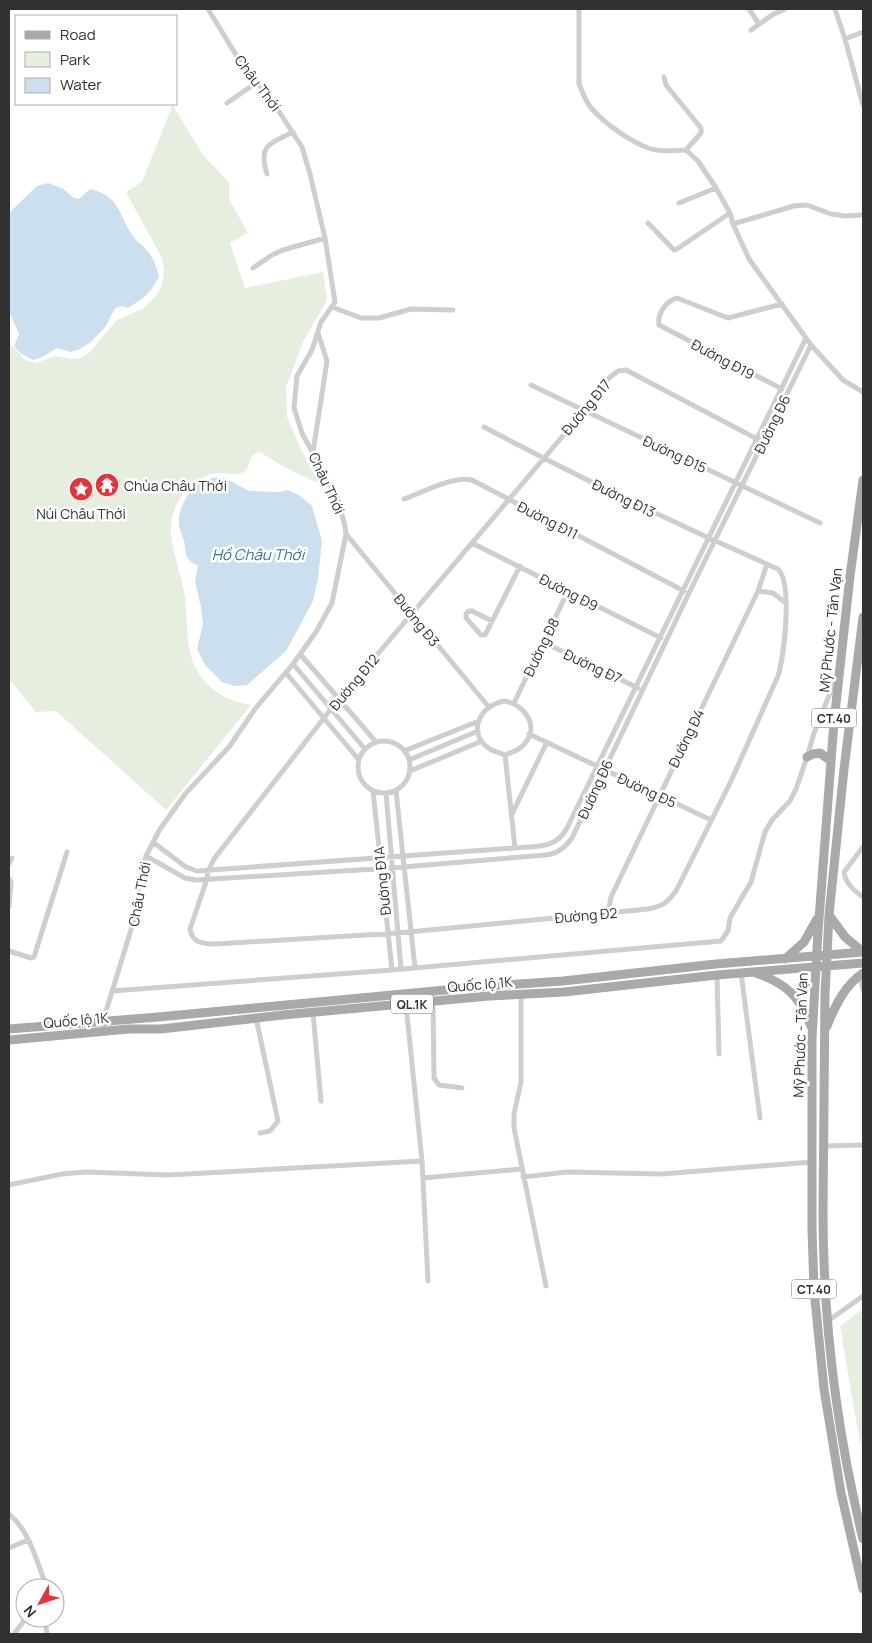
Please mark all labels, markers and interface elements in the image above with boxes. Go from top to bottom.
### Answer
legend [15,15,178,105]
text: Road [60,24,96,45]
text: Park [60,49,90,70]
street label: Châu Thới [231,51,285,115]
text: Water [60,74,102,95]
street label: Đường Đ19 [688,334,758,384]
street label: Đường Đ17 [557,375,615,439]
street label: Đường Đ6 [750,391,794,457]
street label: Đường Đ15 [640,431,710,477]
street label: Châu Thới [305,449,349,517]
temple icon: Chùa Châu Thới [94,472,120,498]
street label: Đường Đ13 [589,475,659,521]
place icon: Núi Châu Thới [68,476,94,502]
place label: Chùa Châu Thới [124,476,227,495]
street label: Đường Đ11 [514,497,582,543]
place label: Núi Châu Thới [36,504,126,523]
water label: Hồ Châu Thới [212,544,307,565]
street label: Mỹ Phước - Tân Vạn [814,567,846,693]
street label: Đường Đ9 [536,569,602,615]
street label: Đường Đ3 [390,590,444,650]
street label: Đường Đ8 [519,615,563,679]
street label: Đường Đ7 [561,644,625,688]
street label: Đường Đ12 [325,650,383,714]
street label: Đường Đ4 [664,706,708,770]
road number: CT.40 [812,708,856,728]
street label: Đường Đ6 [573,756,617,822]
street label: Đường Đ5 [614,768,680,812]
street label: Đường Đ1A [369,845,395,916]
street label: Châu Thới [123,860,155,928]
street label: Đường Đ2 [554,903,618,927]
street label: Quốc lộ 1K [447,972,514,996]
street label: Mỹ Phước - Tân Vạn [788,972,812,1098]
road number: QL.1K [391,994,433,1014]
street label: Quốc lộ 1K [43,1008,110,1032]
road number: CT.40 [792,1280,836,1298]
north arrow [15,1578,65,1628]
text: N [19,1602,40,1622]

